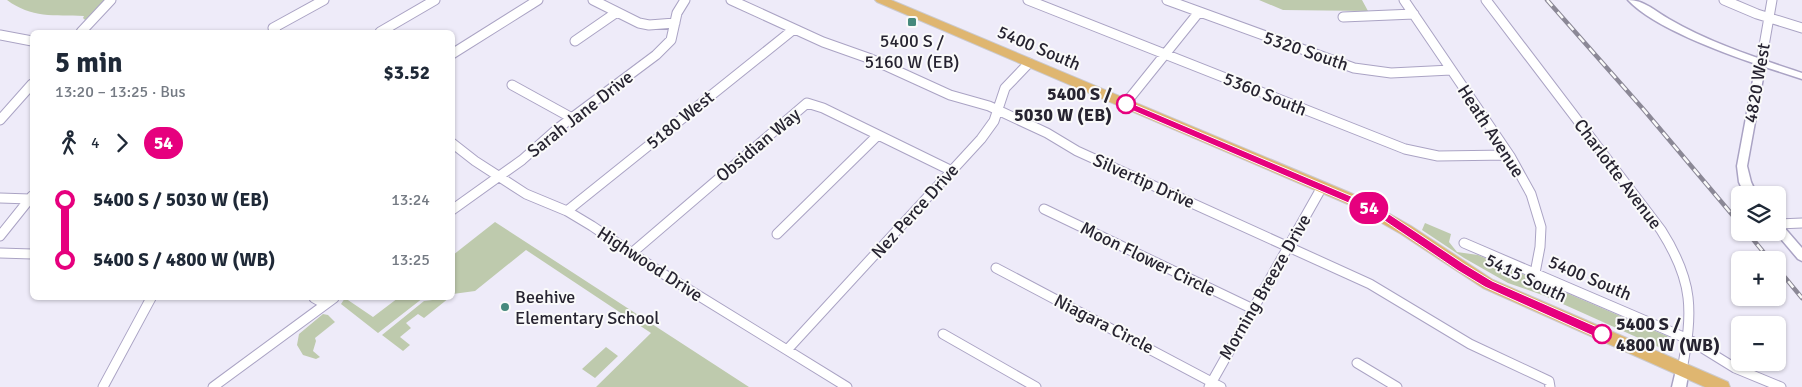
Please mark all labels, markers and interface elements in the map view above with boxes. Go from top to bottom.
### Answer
marker: 5400 S / 5160 W (EB) [906,16,918,28]
street label: 5400 South [994,21,1084,75]
street label: 5320 South [1261,26,1351,76]
place label: 5400 S / 5160 W (EB) [864,30,960,73]
street label: 4820 West [1739,41,1775,125]
text: 5 min [55,46,123,80]
text: $3.52 [384,61,430,85]
street label: Sarah Jane Drive [523,66,637,162]
street label: 5360 South [1220,67,1310,121]
street label: Heath Avenue [1453,80,1529,182]
text: 13:20 – 13:25 · Bus [55,82,186,102]
place label: 5400 S / 5030 W (EB) [1014,83,1113,126]
street label: 5180 West [642,86,718,154]
marker: 5400 S / 5030 W (EB) [1116,94,1136,114]
street label: Obsidian Way [711,103,805,187]
street label: Charlotte Avenue [1569,114,1667,234]
icon: walk [55,129,83,157]
icon: forward [108,129,136,157]
text: 54 [154,132,173,154]
text: 4 [91,133,100,153]
street label: Silvertip Drive [1090,149,1198,213]
street label: Nez Perce Drive [867,159,963,263]
map controls [1731,186,1786,371]
button: layers [1731,186,1786,241]
text: 5400 S / 5030 W (EB) [93,188,269,212]
text: 13:24 [391,190,430,210]
line badge: 54 [1346,192,1392,224]
text: 54 [1359,197,1379,219]
street label: Morning Breeze Drive [1214,210,1316,364]
street label: Moon Flower Circle [1077,217,1219,301]
street label: Highwood Drive [593,222,707,306]
text: 5400 S / 4800 W (WB) [93,248,275,272]
street label: 5415 South [1482,249,1570,307]
text: 13:25 [391,250,430,270]
street label: 5400 South [1545,251,1635,305]
button: + [1731,251,1786,306]
place label: Beehive Elementary School [515,286,660,329]
street label: Niagara Circle [1050,289,1158,359]
marker: Beehive Elementary School [499,301,511,313]
place label: 5400 S / 4800 W (WB) [1616,313,1720,356]
button: − [1731,316,1786,371]
marker: 5400 S / 4800 W (WB) [1592,324,1612,344]

